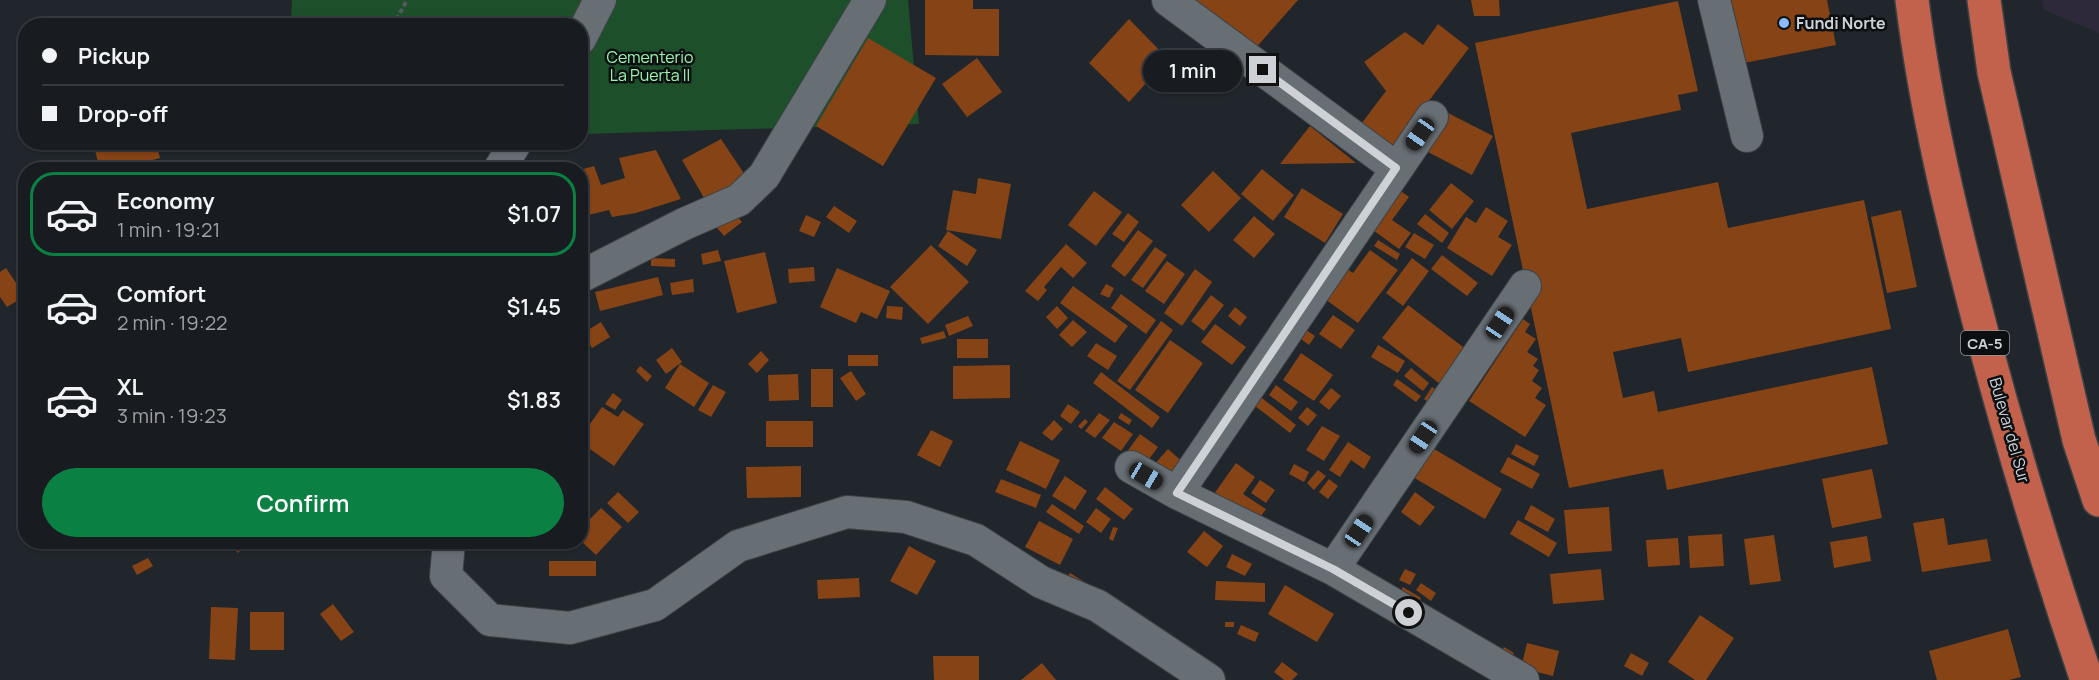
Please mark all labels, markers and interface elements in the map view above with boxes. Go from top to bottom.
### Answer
place label: Fundi Norte [1796,12,1886,34]
marker: Fundi Norte [1777,16,1791,30]
text: Pickup [78,41,150,71]
park label: Cementerio La Puerta II [606,46,694,86]
callout: 1 min [1143,49,1242,91]
route end [1249,56,1276,83]
text: 1 min [1169,57,1216,84]
text: Drop-off [78,99,168,129]
car [1402,114,1438,154]
text: Economy [117,186,215,216]
icon: car [45,187,99,241]
text: $1.07 [507,199,561,229]
text: 1 min · 19:21 [117,216,220,243]
text: Comfort [117,279,206,309]
icon: car [45,280,99,334]
text: $1.45 [507,292,561,322]
car [1482,303,1518,343]
text: 2 min · 19:22 [117,309,227,336]
road number: CA-5 [1961,331,2009,355]
text: XL [117,372,143,402]
icon: car [45,373,99,427]
street label: Bulevar del Sur [1984,375,2036,485]
text: $1.83 [507,385,561,415]
text: 3 min · 19:23 [117,402,227,429]
car [1405,417,1441,457]
car [1126,459,1166,493]
button: Confirm [42,468,564,537]
car [1341,511,1377,551]
route start [1395,599,1422,626]

